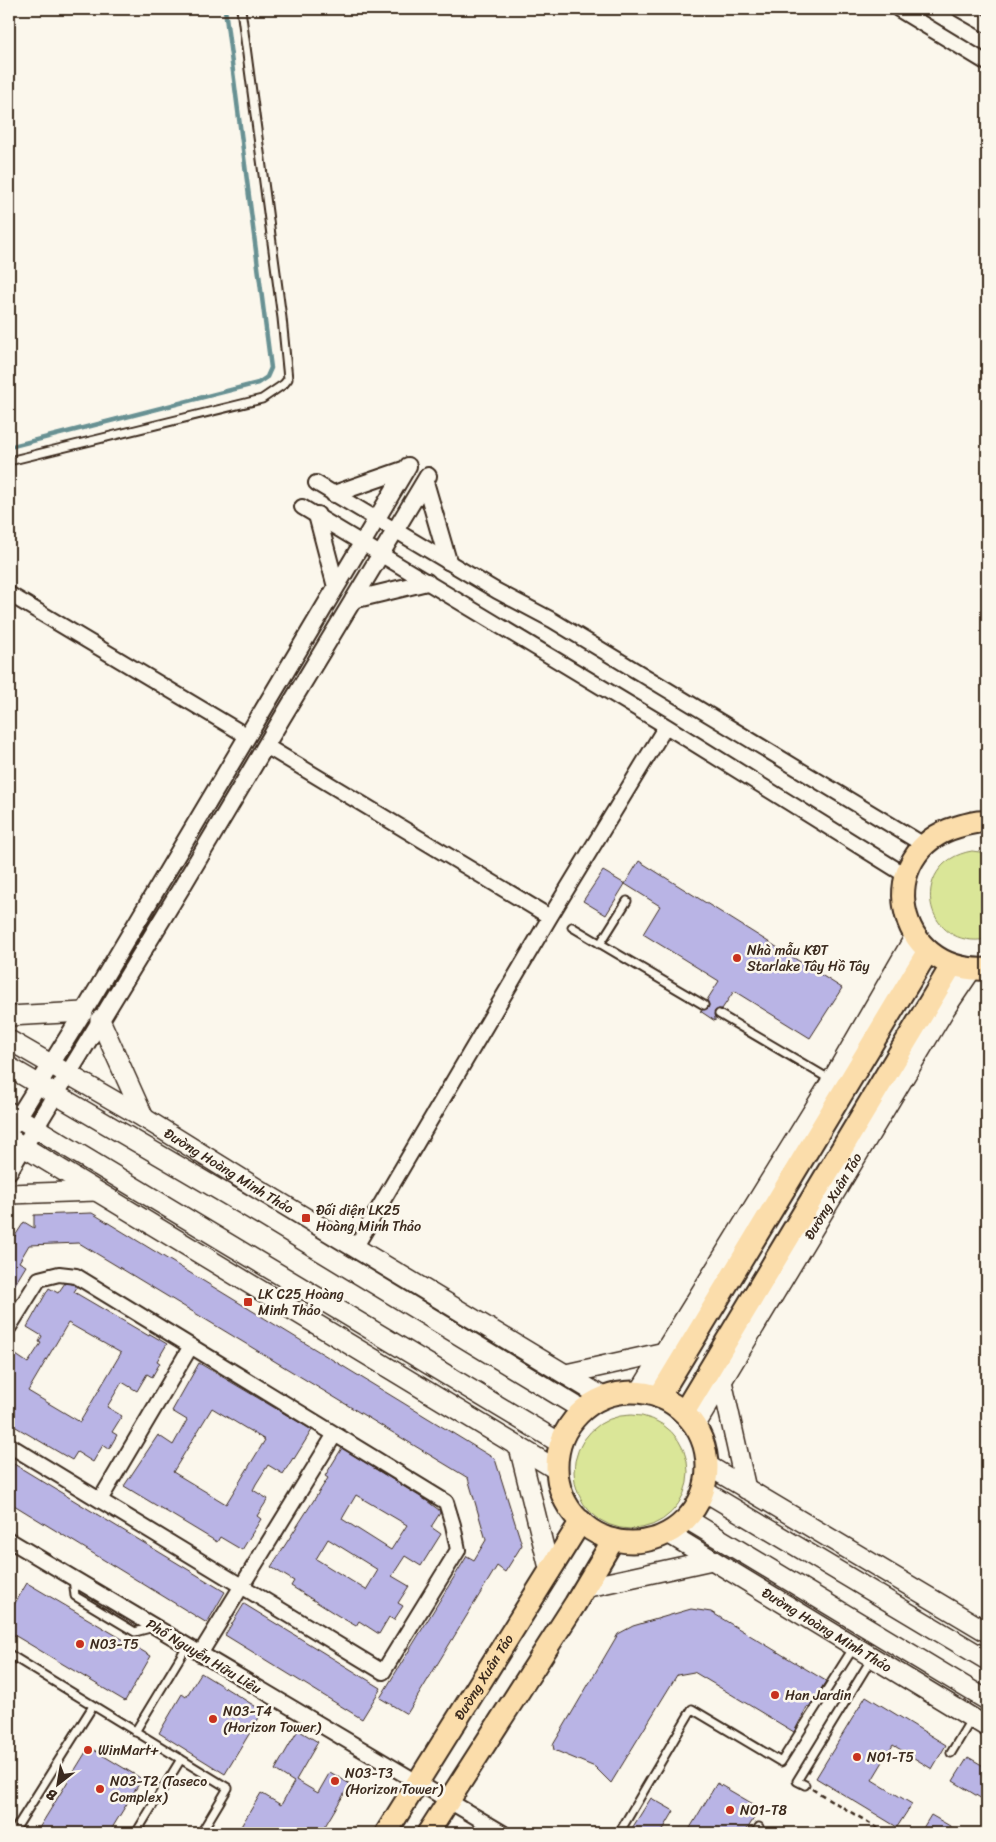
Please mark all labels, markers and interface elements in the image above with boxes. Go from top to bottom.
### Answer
place label: Nhà mẫu KĐT Starlake Tây Hồ Tây [747,938,870,979]
marker: Nhà mẫu KĐT Starlake Tây Hồ Tây [731,952,743,964]
street label: Đường Hoàng Minh Thảo [159,1121,299,1221]
street label: Đường Xuân Tảo [797,1148,869,1245]
place label: Đối diện LK25 Hoàng Minh Thảo [316,1198,421,1239]
marker: Đối diện LK25 Hoàng Minh Thảo [300,1212,312,1224]
place label: LK C25 Hoàng Minh Thảo [258,1282,344,1323]
marker: LK C25 Hoàng Minh Thảo [242,1296,254,1308]
street label: Đường Hoàng Minh Thảo [757,1581,897,1679]
street label: Phố Nguyễn Hữu Liêu [141,1612,267,1701]
street label: Đường Xuân Tảo [447,1629,520,1725]
place label: N03-T5 [90,1632,139,1657]
marker: N03-T5 [74,1638,86,1650]
place label: Han Jardin [785,1683,852,1708]
marker: Han Jardin [769,1689,781,1701]
place label: N03-T4 (Horizon Tower) [223,1699,322,1740]
marker: N03-T4 (Horizon Tower) [207,1713,219,1725]
place label: WinMart+ [98,1738,160,1763]
marker: WinMart+ [82,1744,94,1756]
place label: N01-T5 [867,1745,914,1770]
marker: N01-T5 [851,1751,863,1763]
north arrow [32,1760,82,1810]
place label: N03-T3 (Horizon Tower) [345,1761,444,1802]
place label: N03-T2 (Taseco Complex) [110,1769,207,1810]
marker: N03-T3 (Horizon Tower) [329,1775,341,1787]
text: B [41,1782,62,1808]
marker: N03-T2 (Taseco Complex) [94,1783,106,1795]
place label: N01-T8 [740,1798,787,1823]
marker: N01-T8 [724,1804,736,1816]

